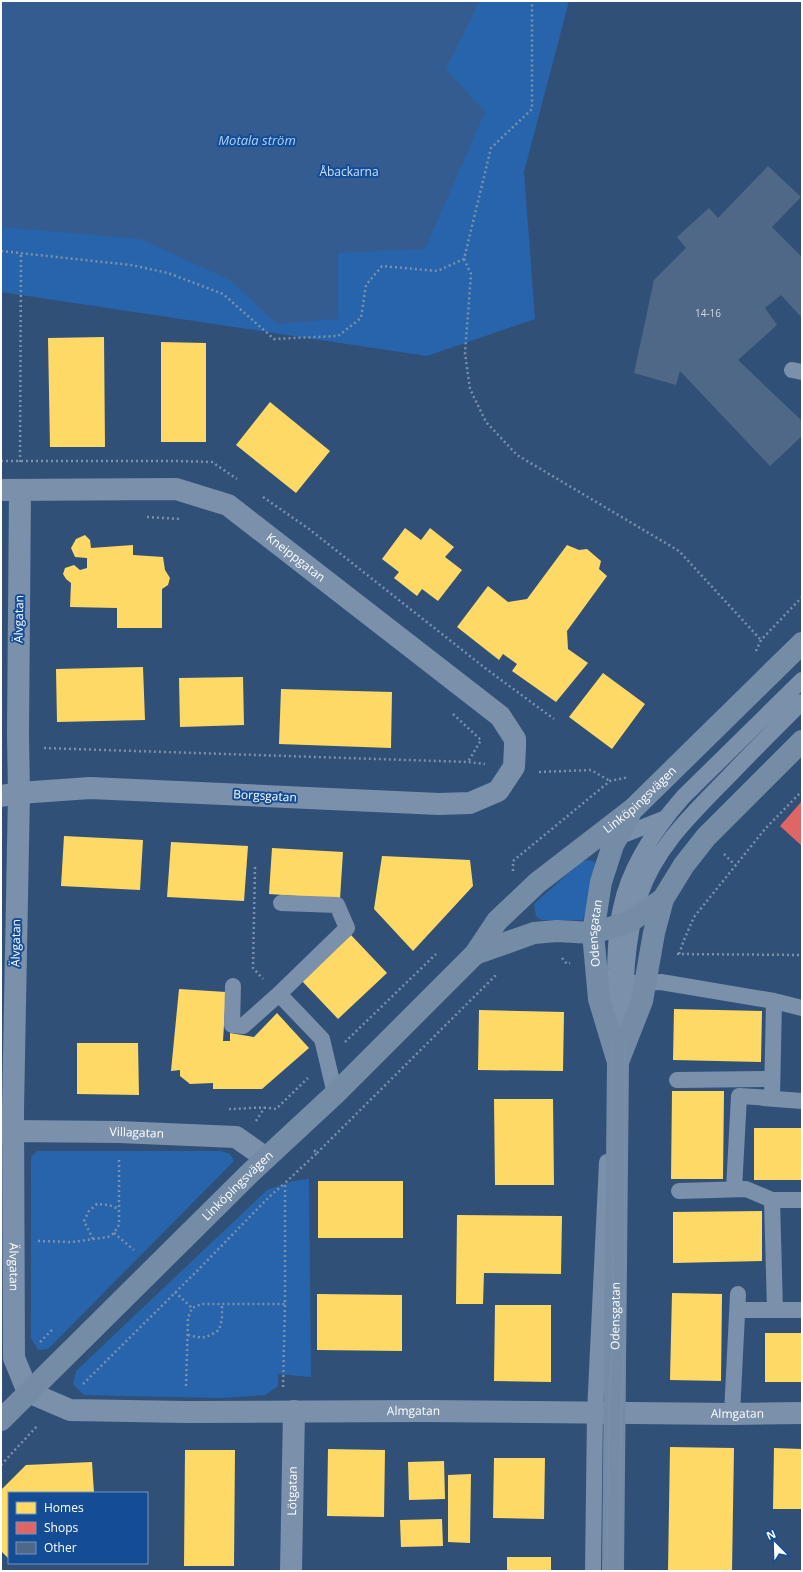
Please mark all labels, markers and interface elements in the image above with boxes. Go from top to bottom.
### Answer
water label: Motala ström [218,131,296,149]
park label: Åbackarna [319,163,379,180]
house number: 14-16 [695,306,721,320]
street label: Kneippgatan [263,529,329,585]
street label: Älvgatan [10,595,27,643]
street label: Linköpingsvägen [599,762,680,837]
street label: Borgsgatan [233,785,297,806]
street label: Odensgatan [584,898,606,968]
street label: Älvgatan [7,919,24,967]
street label: Villagatan [110,1123,164,1142]
street label: Linköpingsvägen [198,1147,277,1224]
street label: Älvgatan [6,1243,23,1291]
street label: Odensgatan [606,1282,624,1350]
street label: Almgatan [387,1402,440,1419]
street label: Almgatan [711,1405,764,1422]
street label: Lötgatan [283,1466,301,1516]
legend [8,1492,148,1564]
text: Homes [44,1499,84,1516]
text: Shops [44,1519,79,1536]
north arrow [755,1524,795,1564]
text: N [764,1526,778,1543]
text: Other [44,1539,77,1556]

